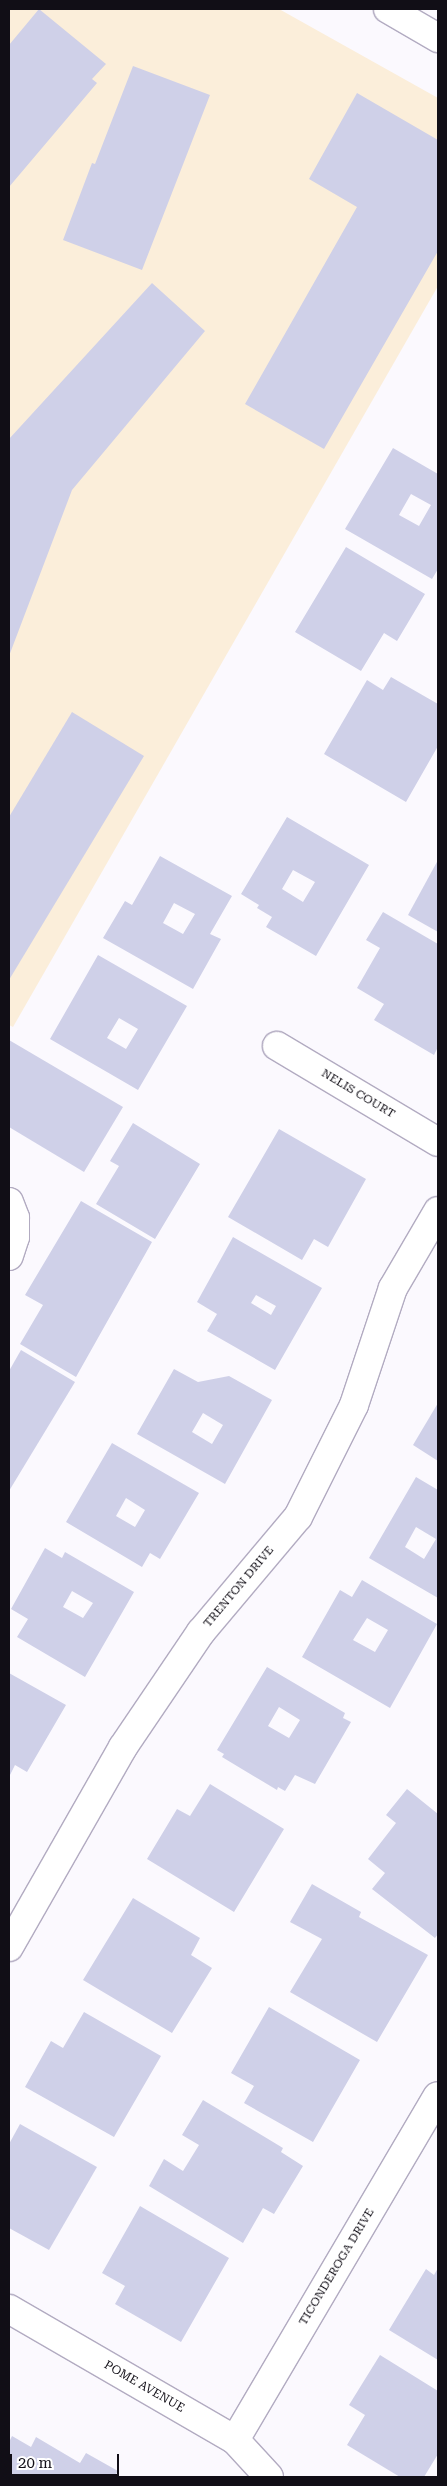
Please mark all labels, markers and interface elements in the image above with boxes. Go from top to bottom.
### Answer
street label: NELIS COURT [318,1066,398,1122]
street label: TRENTON DRIVE [201,1543,277,1631]
street label: TICONDEROGA DRIVE [296,2206,378,2328]
street label: POME AVENUE [101,2358,187,2416]
scale bar [12,2444,121,2476]
text: 20 m [18,2454,52,2472]

